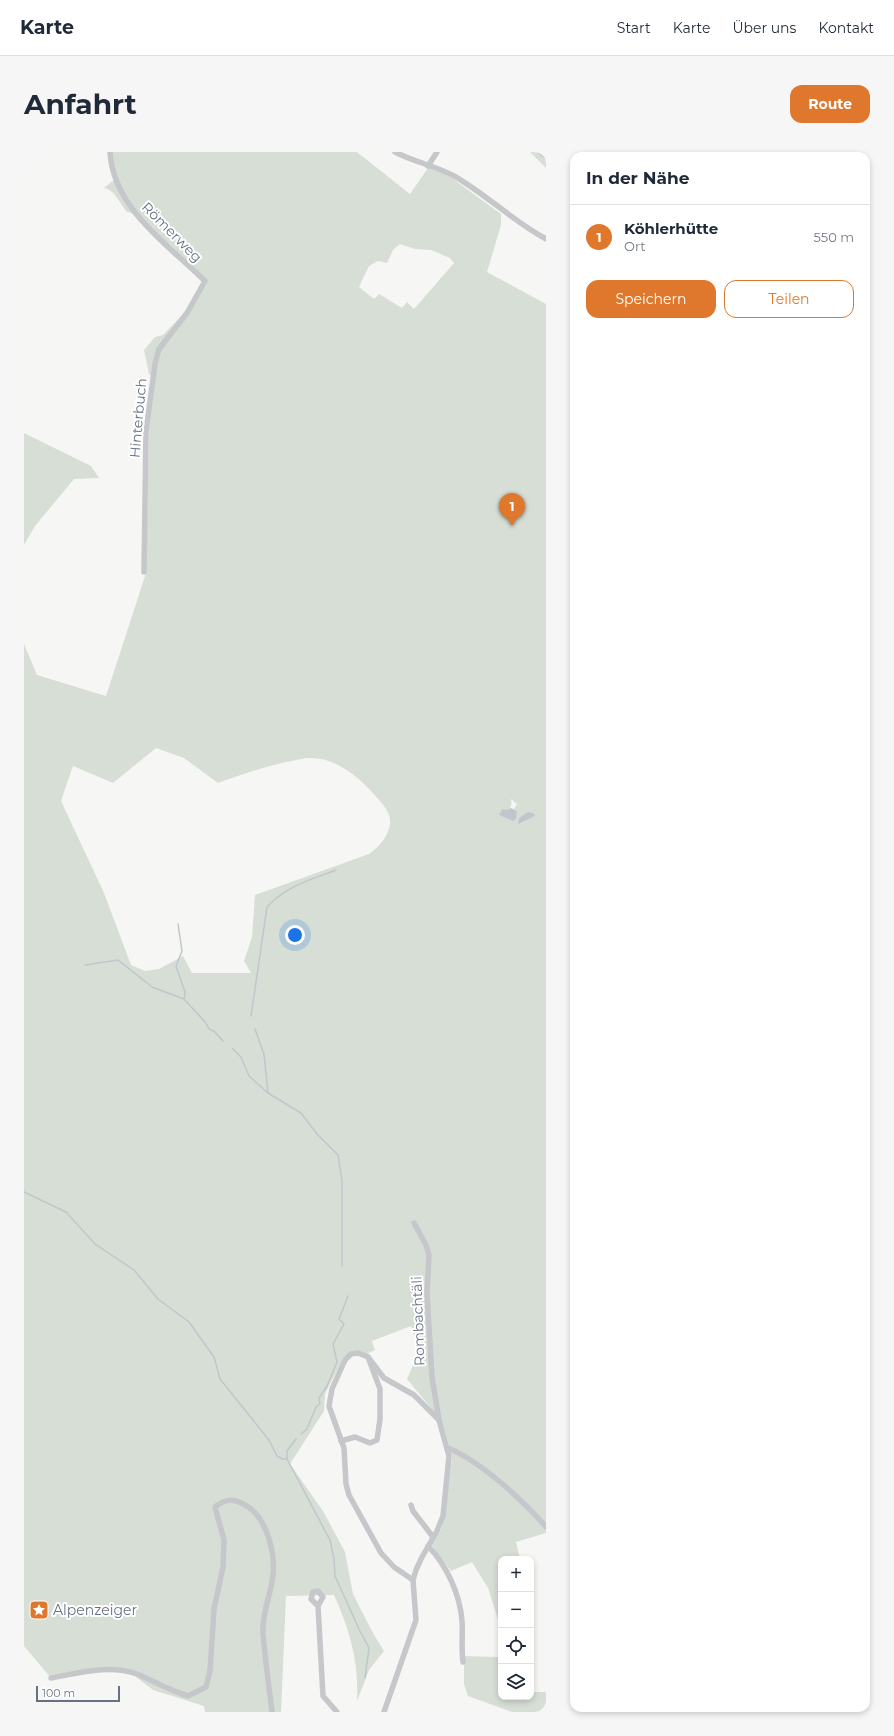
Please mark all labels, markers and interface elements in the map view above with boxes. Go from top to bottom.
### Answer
text: Karte [20,16,74,39]
text: Start [617,19,651,37]
text: Karte [673,19,710,37]
text: Über uns [732,19,796,37]
text: Kontakt [818,19,874,37]
button: Route [790,85,870,123]
text: Anfahrt [24,87,137,121]
text: In der Nähe [586,168,690,188]
street label: Römerweg [138,198,206,266]
text: Köhlerhütte [624,219,718,238]
text: 1 [596,229,602,245]
text: 550 m [814,229,854,245]
text: Ort [624,238,646,254]
button: Speichern [586,280,716,318]
button: Teilen [724,280,854,318]
street label: Hinterbuch [126,377,150,459]
pin: 1 [499,493,525,526]
your location [285,925,305,945]
street label: Rombachtäli [407,1276,429,1366]
map controls [498,1556,534,1700]
button: + [498,1556,534,1592]
button: − [498,1592,534,1628]
place icon: Alpenzeiger [28,1599,50,1621]
place label: Alpenzeiger [53,1601,138,1619]
button: locate [498,1628,534,1664]
button: layers [498,1664,534,1700]
scale bar [36,1684,120,1703]
text: 100 m [42,1686,75,1700]

